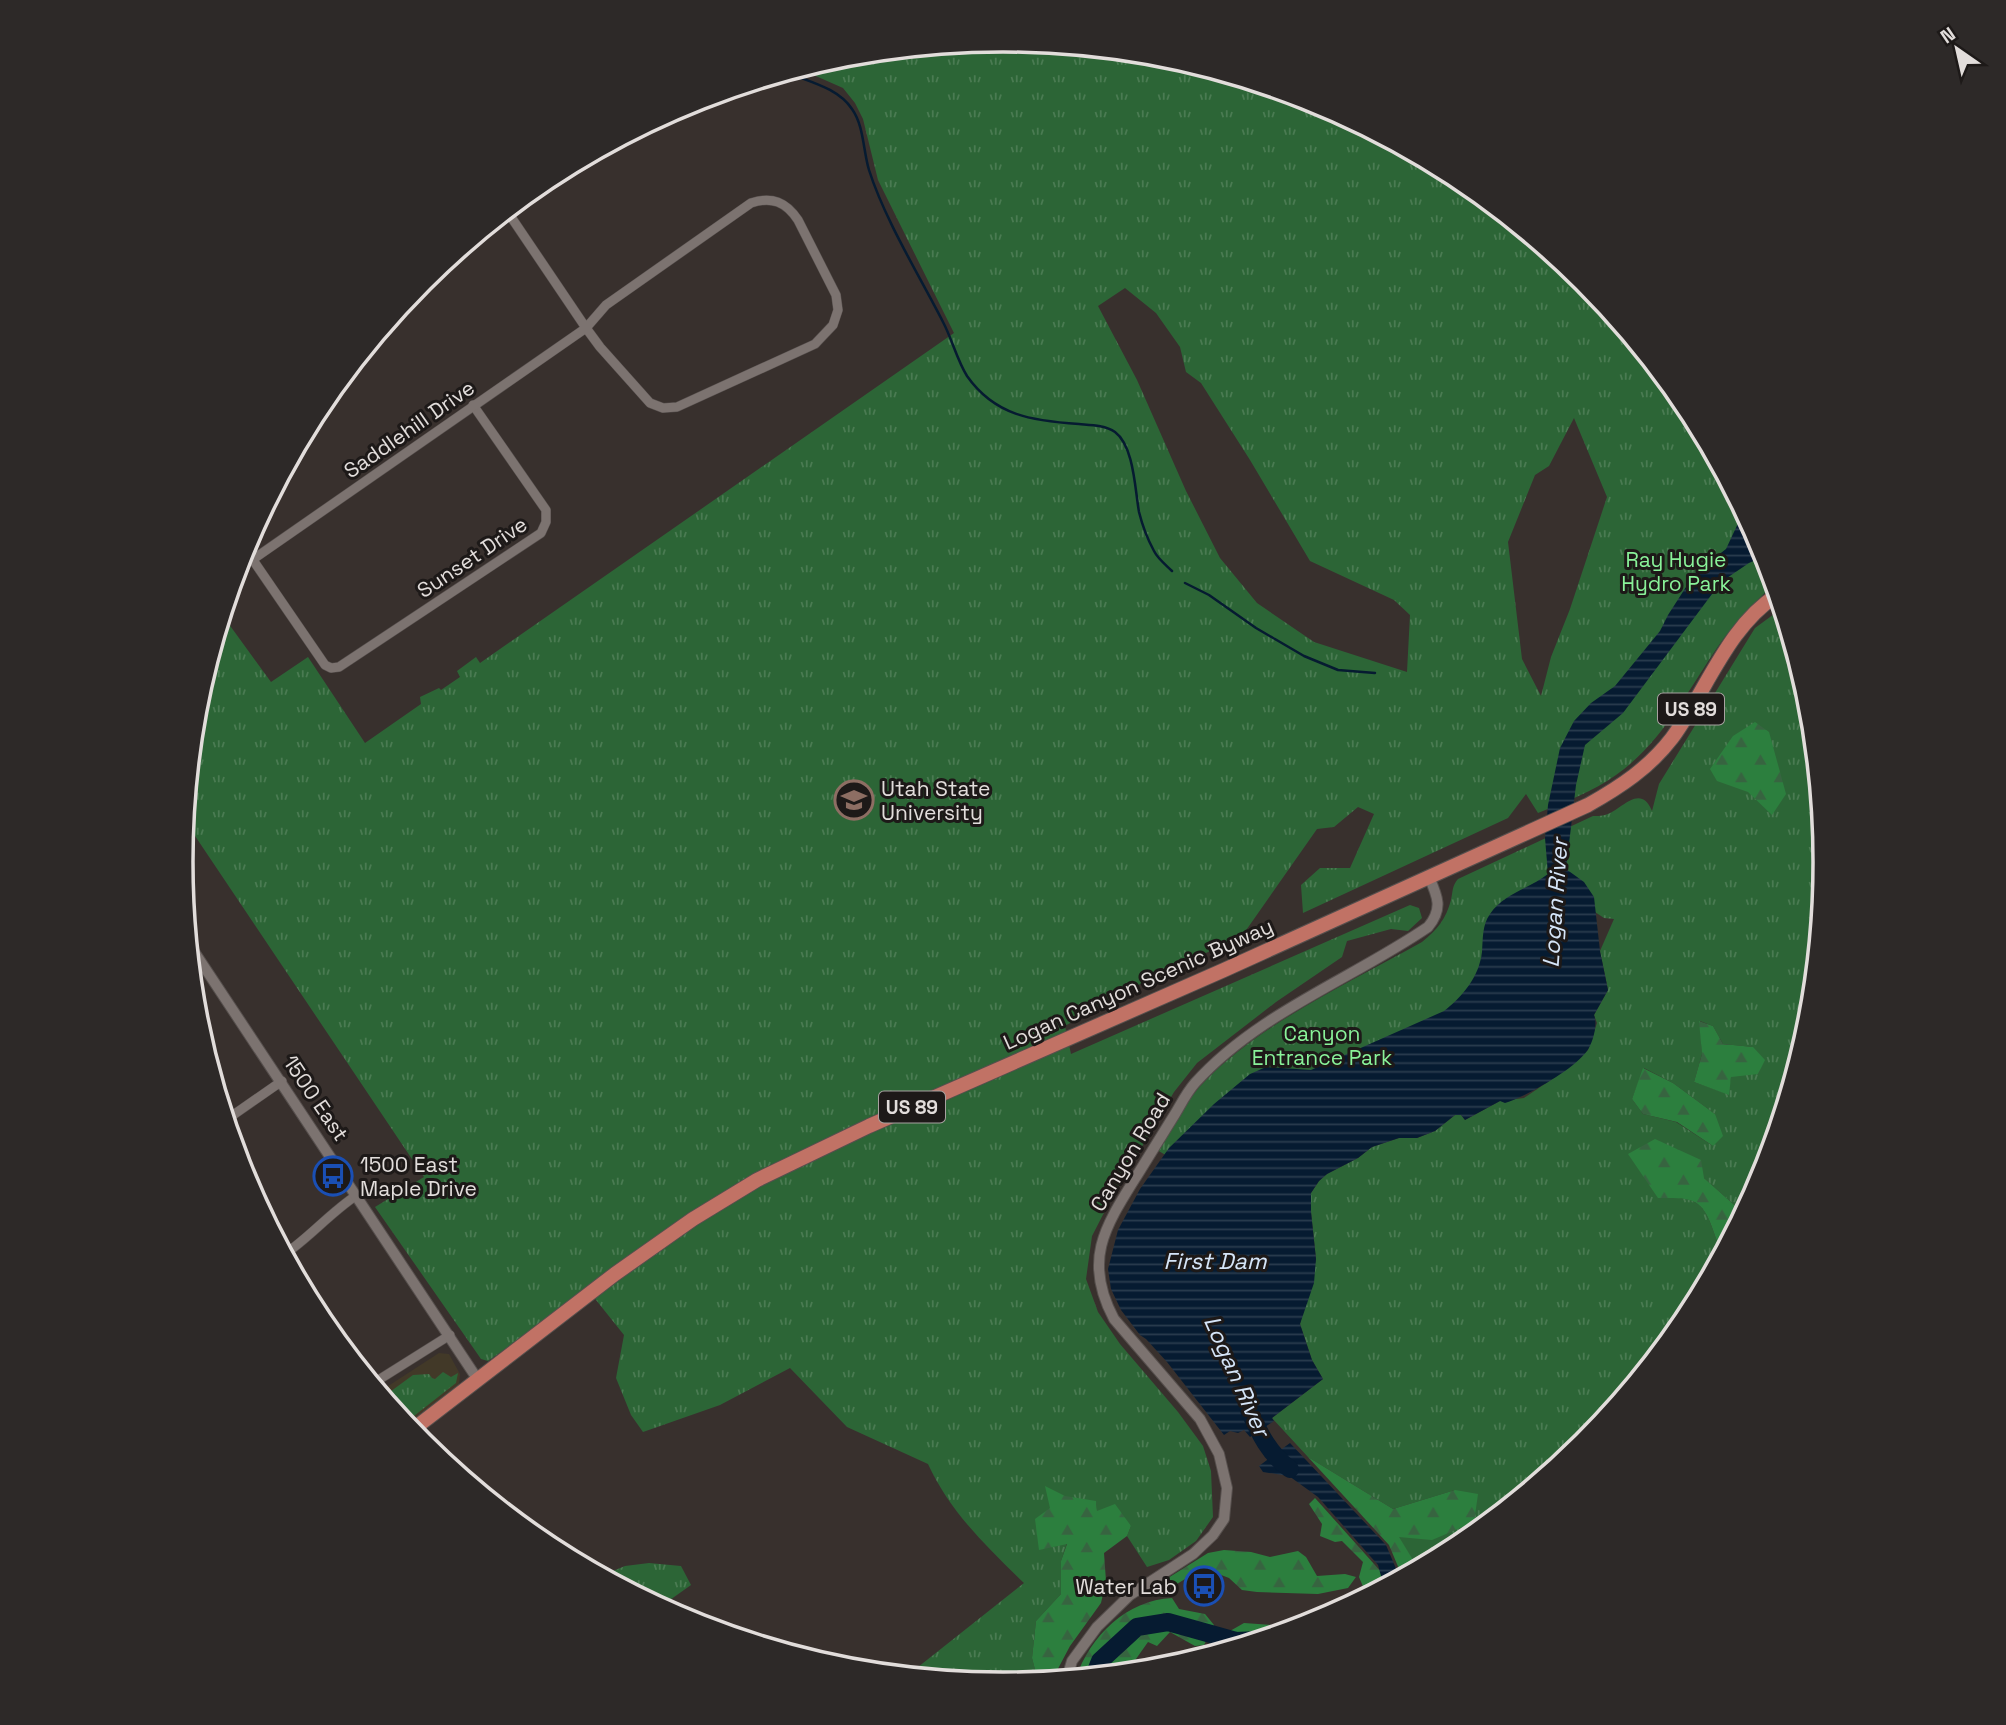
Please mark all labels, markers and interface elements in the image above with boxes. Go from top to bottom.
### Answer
north arrow [1922,14,1992,84]
text: N [1936,21,1960,49]
street label: Saddlehill Drive [338,374,480,484]
street label: Sunset Drive [412,510,532,604]
park label: Ray Hugie Hydro Park [1621,546,1731,597]
road number: US 89 [1658,694,1724,724]
place label: Utah State University [881,775,991,826]
school or university icon: Utah State University [833,779,875,821]
water label: Logan River [1536,835,1575,968]
street label: Logan Canyon Scenic Byway [999,912,1277,1056]
park label: Canyon Entrance Park [1252,1020,1392,1071]
street label: 1500 East [277,1050,355,1146]
street label: Canyon Road [1084,1088,1176,1216]
road number: US 89 [879,1092,945,1122]
place label: 1500 East Maple Drive [360,1151,477,1202]
bus stop icon: 1500 East Maple Drive [312,1155,354,1197]
water label: First Dam [1163,1246,1268,1276]
water label: Logan River [1197,1311,1278,1443]
bus stop icon: Water Lab [1183,1565,1225,1607]
place label: Water Lab [1075,1573,1177,1600]

